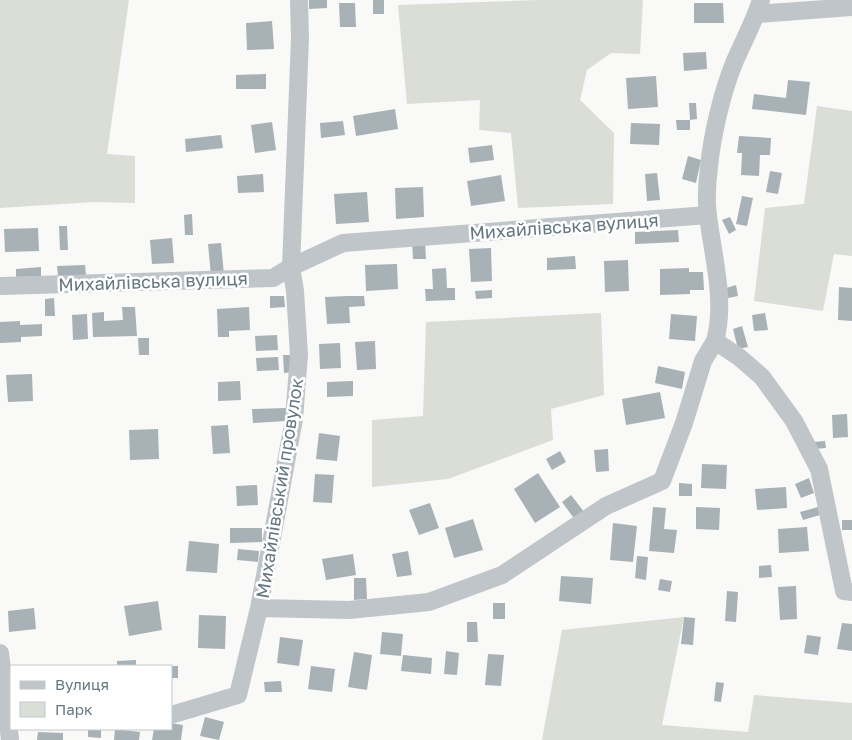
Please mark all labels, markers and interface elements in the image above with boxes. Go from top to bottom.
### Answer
street label: Михайлівська вулиця [469,208,659,244]
street label: Михайлівська вулиця [58,267,248,295]
street label: Михайлівський провулок [251,376,307,600]
legend [10,665,172,730]
text: Вулиця [55,675,109,693]
text: Парк [55,700,93,718]

